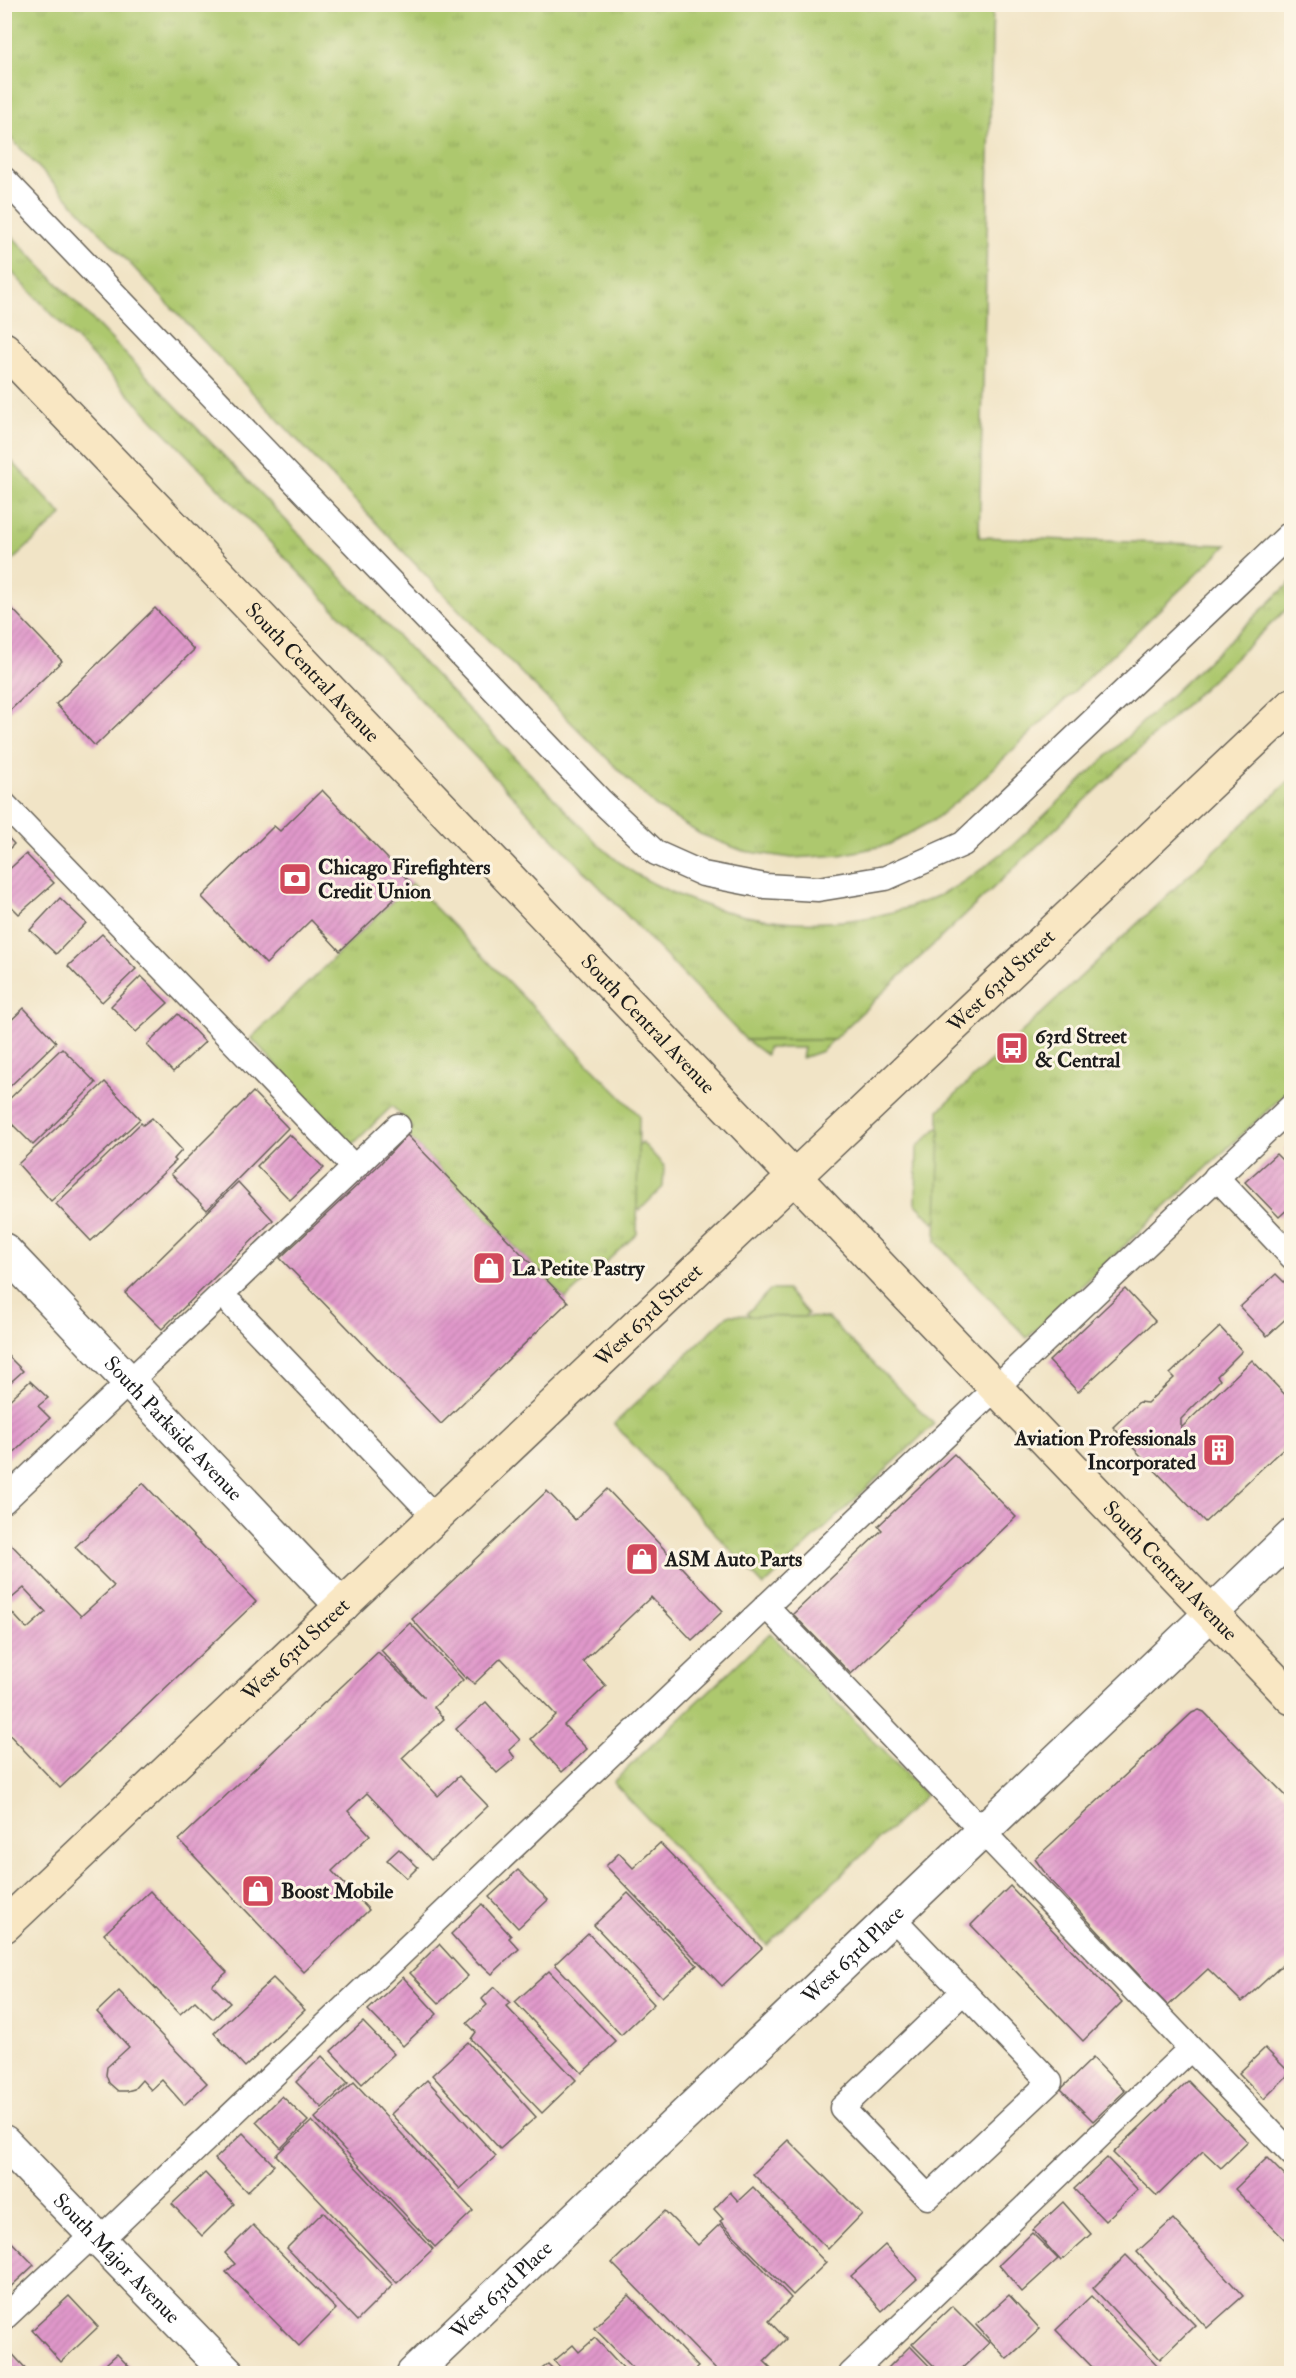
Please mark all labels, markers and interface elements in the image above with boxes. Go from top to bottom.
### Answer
street label: South Central Avenue [239,597,386,749]
place label: Chicago Firefighters Credit Union [318,854,490,905]
bank icon: Chicago Firefighters Credit Union [277,861,313,897]
street label: West 63rd Street [941,924,1061,1039]
street label: South Central Avenue [575,948,721,1100]
place label: 63rd Street & Central [1035,1023,1127,1074]
bus stop icon: 63rd Street & Central [994,1030,1030,1066]
shop icon: La Petite Pastry [471,1250,507,1286]
place label: La Petite Pastry [512,1255,645,1282]
street label: West 63rd Street [589,1258,708,1374]
street label: South Parkside Avenue [98,1351,248,1507]
place label: Aviation Professionals Incorporated [1014,1425,1197,1476]
building icon: Aviation Professionals Incorporated [1201,1432,1237,1468]
street label: South Central Avenue [1097,1495,1243,1647]
shop icon: ASM Auto Parts [624,1541,660,1577]
place label: ASM Auto Parts [664,1546,802,1573]
street label: West 63rd Street [236,1592,356,1708]
shop icon: Boost Mobile [240,1873,276,1909]
place label: Boost Mobile [281,1878,394,1905]
street label: West 63rd Place [796,1900,910,2011]
street label: South Major Avenue [47,2188,186,2330]
street label: West 63rd Place [444,2235,559,2346]

